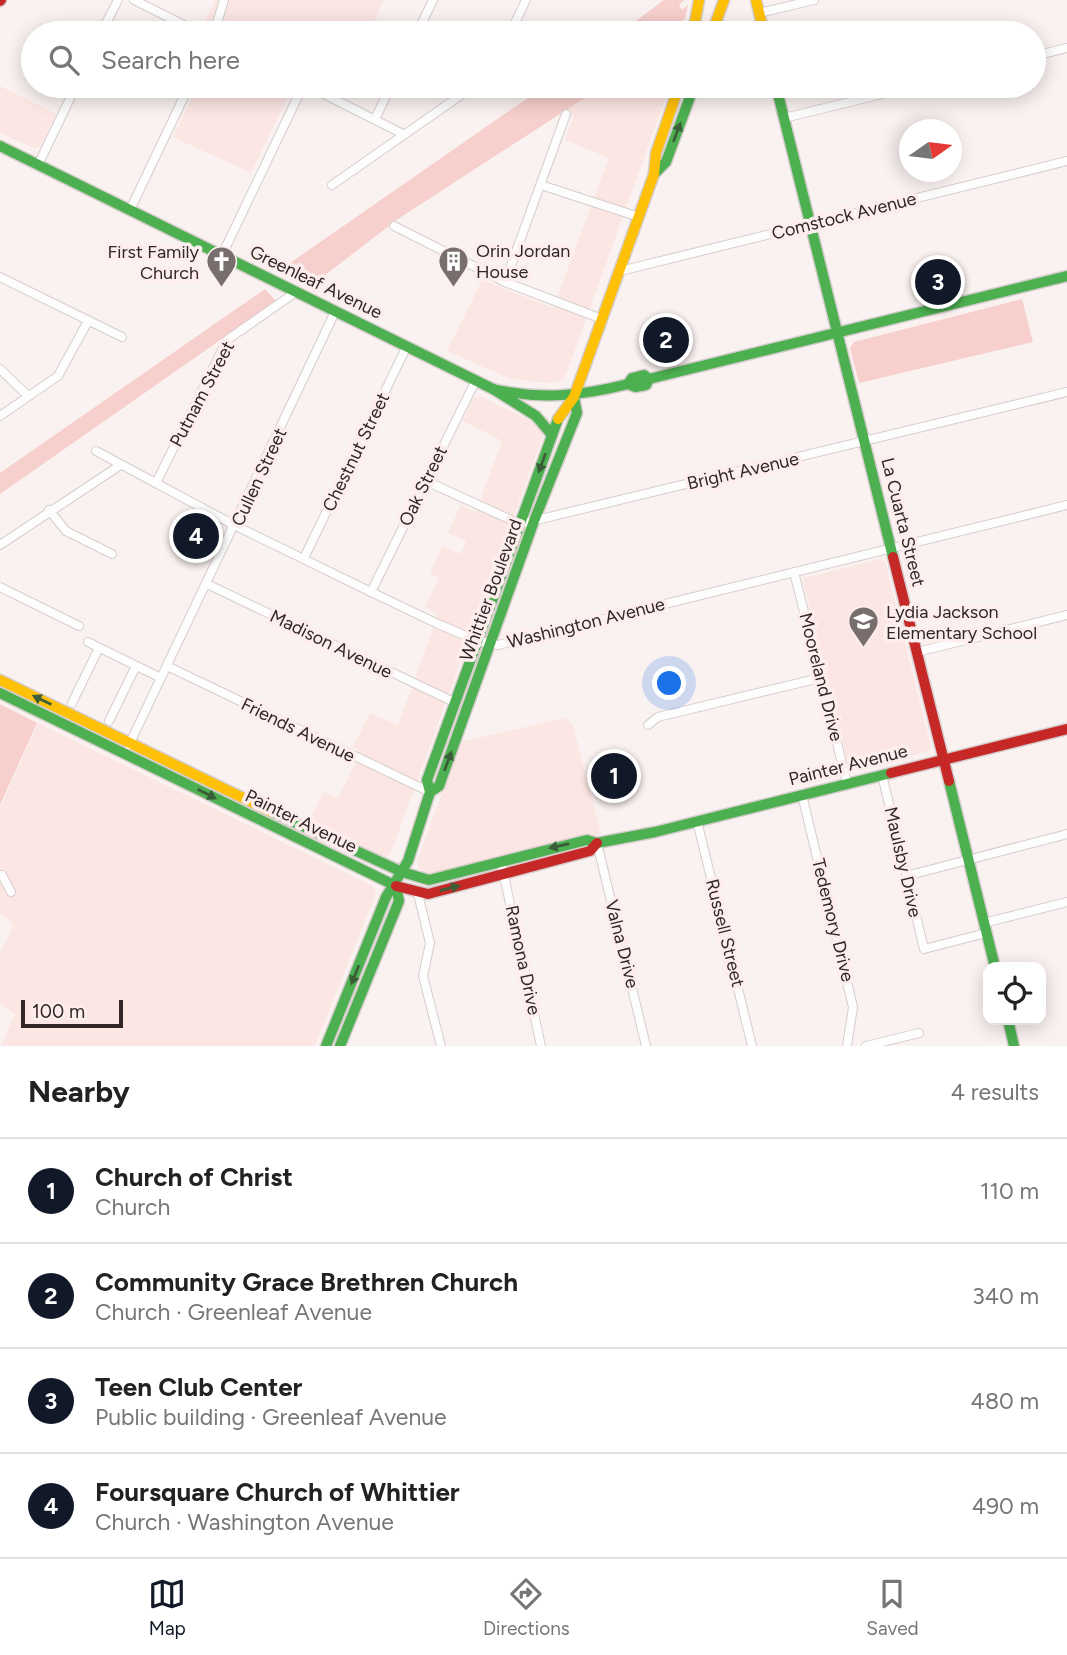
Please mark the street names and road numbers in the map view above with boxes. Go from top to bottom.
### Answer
street label: Comstock Avenue [769,187,919,245]
street label: Greenleaf Avenue [246,240,386,324]
street label: Putnam Street [165,337,239,451]
street label: Chestnut Street [318,389,394,515]
street label: Cullen Street [227,424,291,530]
street label: Oak Street [394,442,452,530]
street label: Bright Avenue [685,447,801,495]
street label: La Cuarta Street [876,455,930,589]
street label: Whittier Boulevard [455,516,527,664]
street label: Washington Avenue [505,593,667,653]
street label: Madison Avenue [266,605,396,683]
street label: Mooreland Drive [794,610,848,744]
street label: Friends Avenue [237,693,359,767]
street label: Painter Avenue [786,740,910,790]
street label: Painter Avenue [242,784,361,858]
street label: Maulsby Drive [880,805,926,920]
street label: Tedemory Drive [807,856,859,984]
street label: Russell Street [701,877,749,990]
street label: Valna Drive [600,898,644,991]
street label: Ramona Drive [501,903,545,1017]

